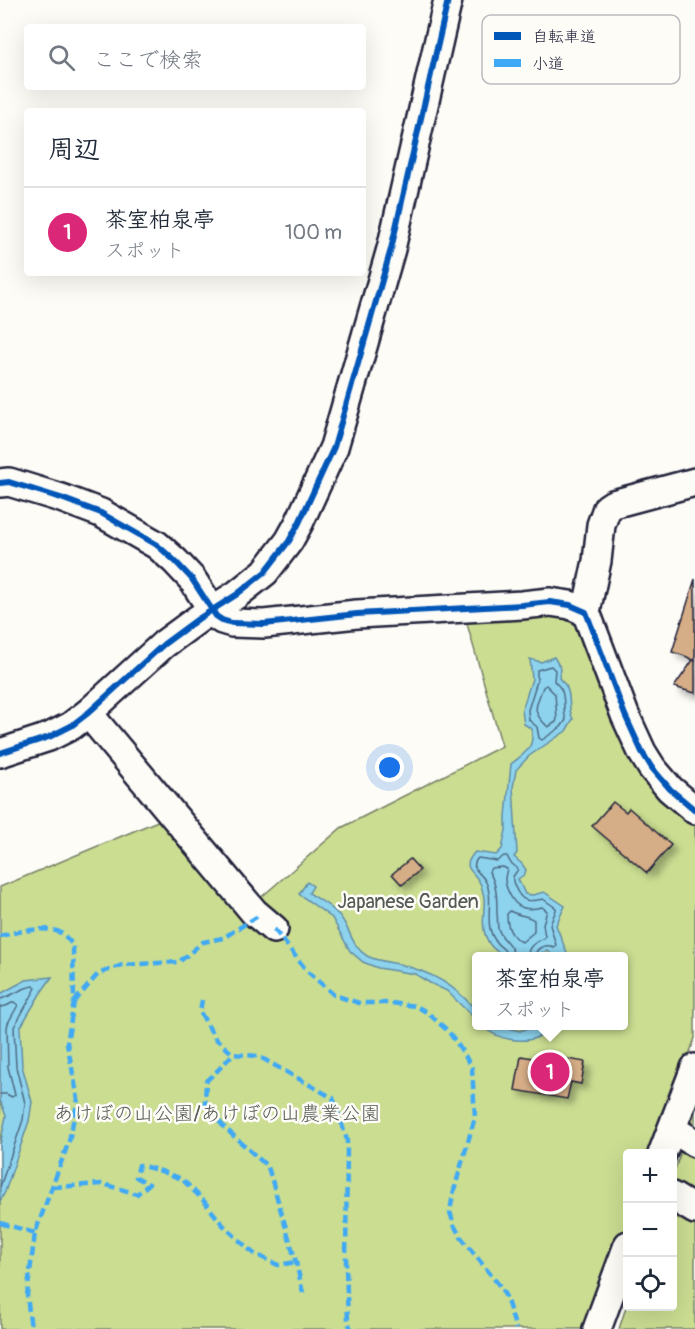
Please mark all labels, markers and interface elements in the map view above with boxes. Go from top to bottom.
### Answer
legend [482,15,680,84]
search box [24,24,366,90]
text: 自転車道 [532,27,596,47]
icon: search [45,41,78,74]
text: ここで検索 [93,46,203,74]
text: 小道 [532,54,564,74]
text: 周辺 [48,134,100,166]
text: 茶室柏泉亭 [105,206,215,234]
text: 1 [64,220,71,245]
text: 100 m [285,220,342,245]
text: スポット [105,238,185,263]
your location [375,753,404,782]
park label: Japanese Garden [337,889,479,914]
popup [472,952,628,1030]
text: 茶室柏泉亭 [495,965,605,993]
text: スポット [495,997,575,1022]
pin: 1 [530,1050,570,1094]
park label: あけぼの山公園/あけぼの山農業公園 [53,1101,381,1126]
map controls [623,1149,677,1311]
button: + [623,1149,677,1203]
button: − [623,1203,677,1257]
button: locate [623,1257,677,1311]

